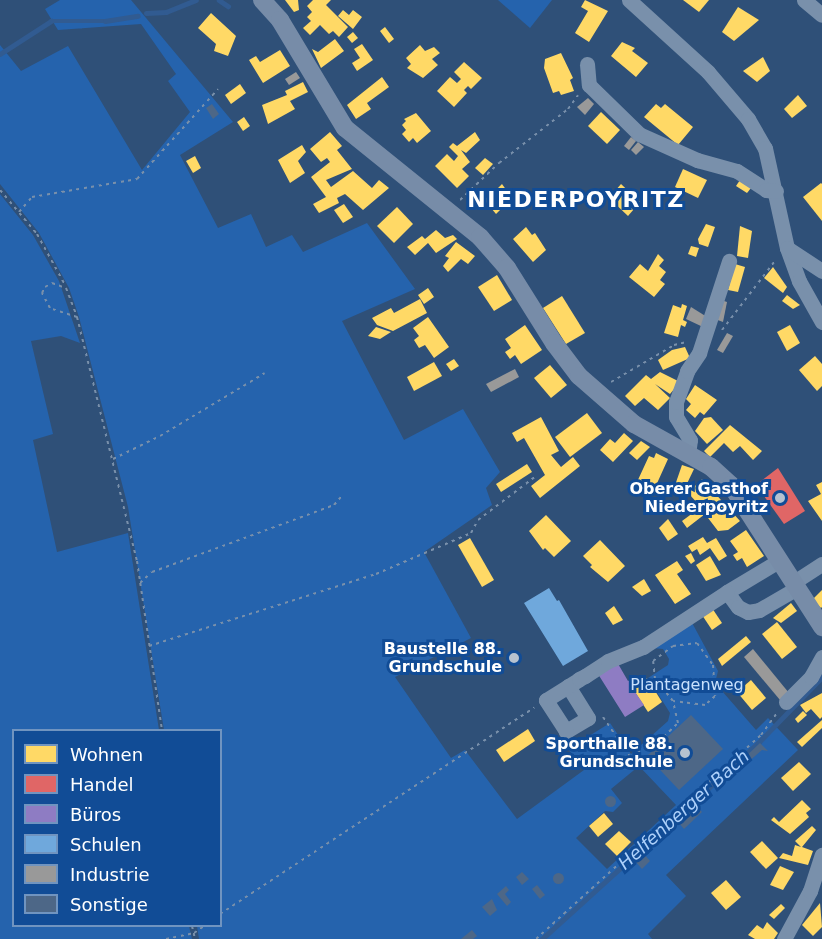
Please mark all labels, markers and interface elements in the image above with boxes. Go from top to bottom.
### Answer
district label: NIEDERPOYRITZ [467,187,685,213]
place label: Oberer Gasthof Niederpoyritz [629,479,768,517]
marker: Oberer Gasthof Niederpoyritz [773,491,787,505]
place label: Baustelle 88. Grundschule [384,639,502,677]
marker: Baustelle 88. Grundschule [507,651,521,665]
park label: Plantagenweg [630,675,744,695]
legend [12,729,222,927]
place label: Sporthalle 88. Grundschule [546,734,673,772]
text: Wohnen [70,744,143,765]
water label: Helfenberger Bach [614,746,754,874]
marker: Sporthalle 88. Grundschule [678,746,692,760]
text: Handel [70,774,133,795]
text: Büros [70,804,121,825]
text: Schulen [70,834,142,855]
text: Industrie [70,864,149,885]
text: Sonstige [70,894,148,915]

